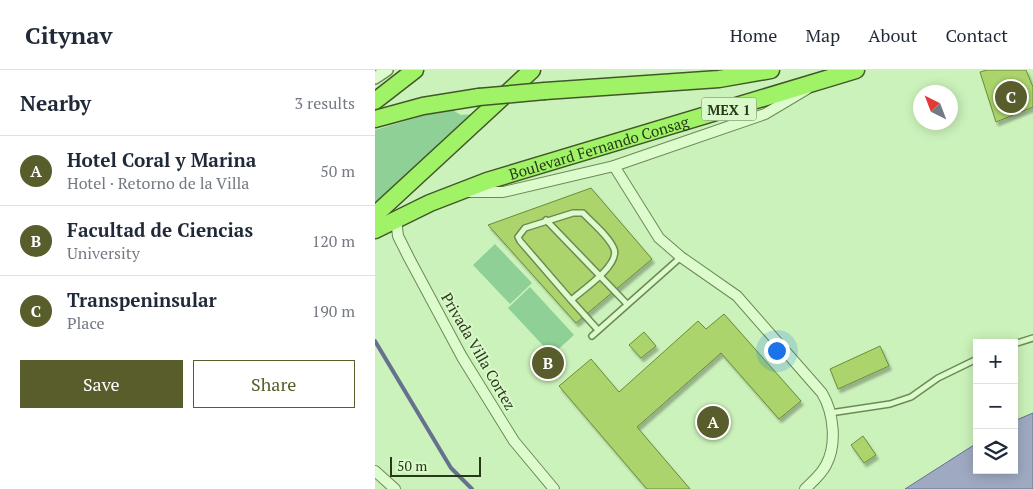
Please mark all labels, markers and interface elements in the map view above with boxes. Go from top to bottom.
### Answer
text: Citynav [25,19,112,51]
text: Home [730,23,777,47]
text: Map [805,23,840,47]
text: About [868,23,917,47]
text: Contact [945,23,1008,47]
pin: C [995,78,1027,116]
north arrow [913,85,958,130]
text: Nearby [20,89,91,117]
text: 3 results [295,92,355,114]
road number: MEX 1 [701,98,757,120]
street label: Boulevard Fernando Consag [506,111,692,184]
text: Hotel Coral y Marina [67,147,256,172]
text: A [30,160,42,182]
text: 50 m [320,160,355,182]
text: Hotel · Retorno de la Villa [67,172,249,194]
text: Facultad de Ciencias [67,217,253,242]
text: B [31,230,41,252]
text: 120 m [312,230,355,252]
text: University [67,242,140,264]
text: Transpeninsular [67,287,217,312]
street label: Privada Villa Cortez [437,289,521,413]
text: C [31,300,41,322]
text: 190 m [312,300,355,322]
text: Place [67,312,105,334]
your location [764,338,790,364]
map controls [973,339,1018,474]
button: + [973,339,1018,384]
pin: B [532,344,564,382]
button: Save [20,360,183,408]
button: Share [193,360,355,408]
button: − [973,384,1018,429]
pin: A [697,403,729,441]
button: layers [973,429,1018,474]
scale bar [390,454,481,477]
text: 50 m [397,456,427,475]

